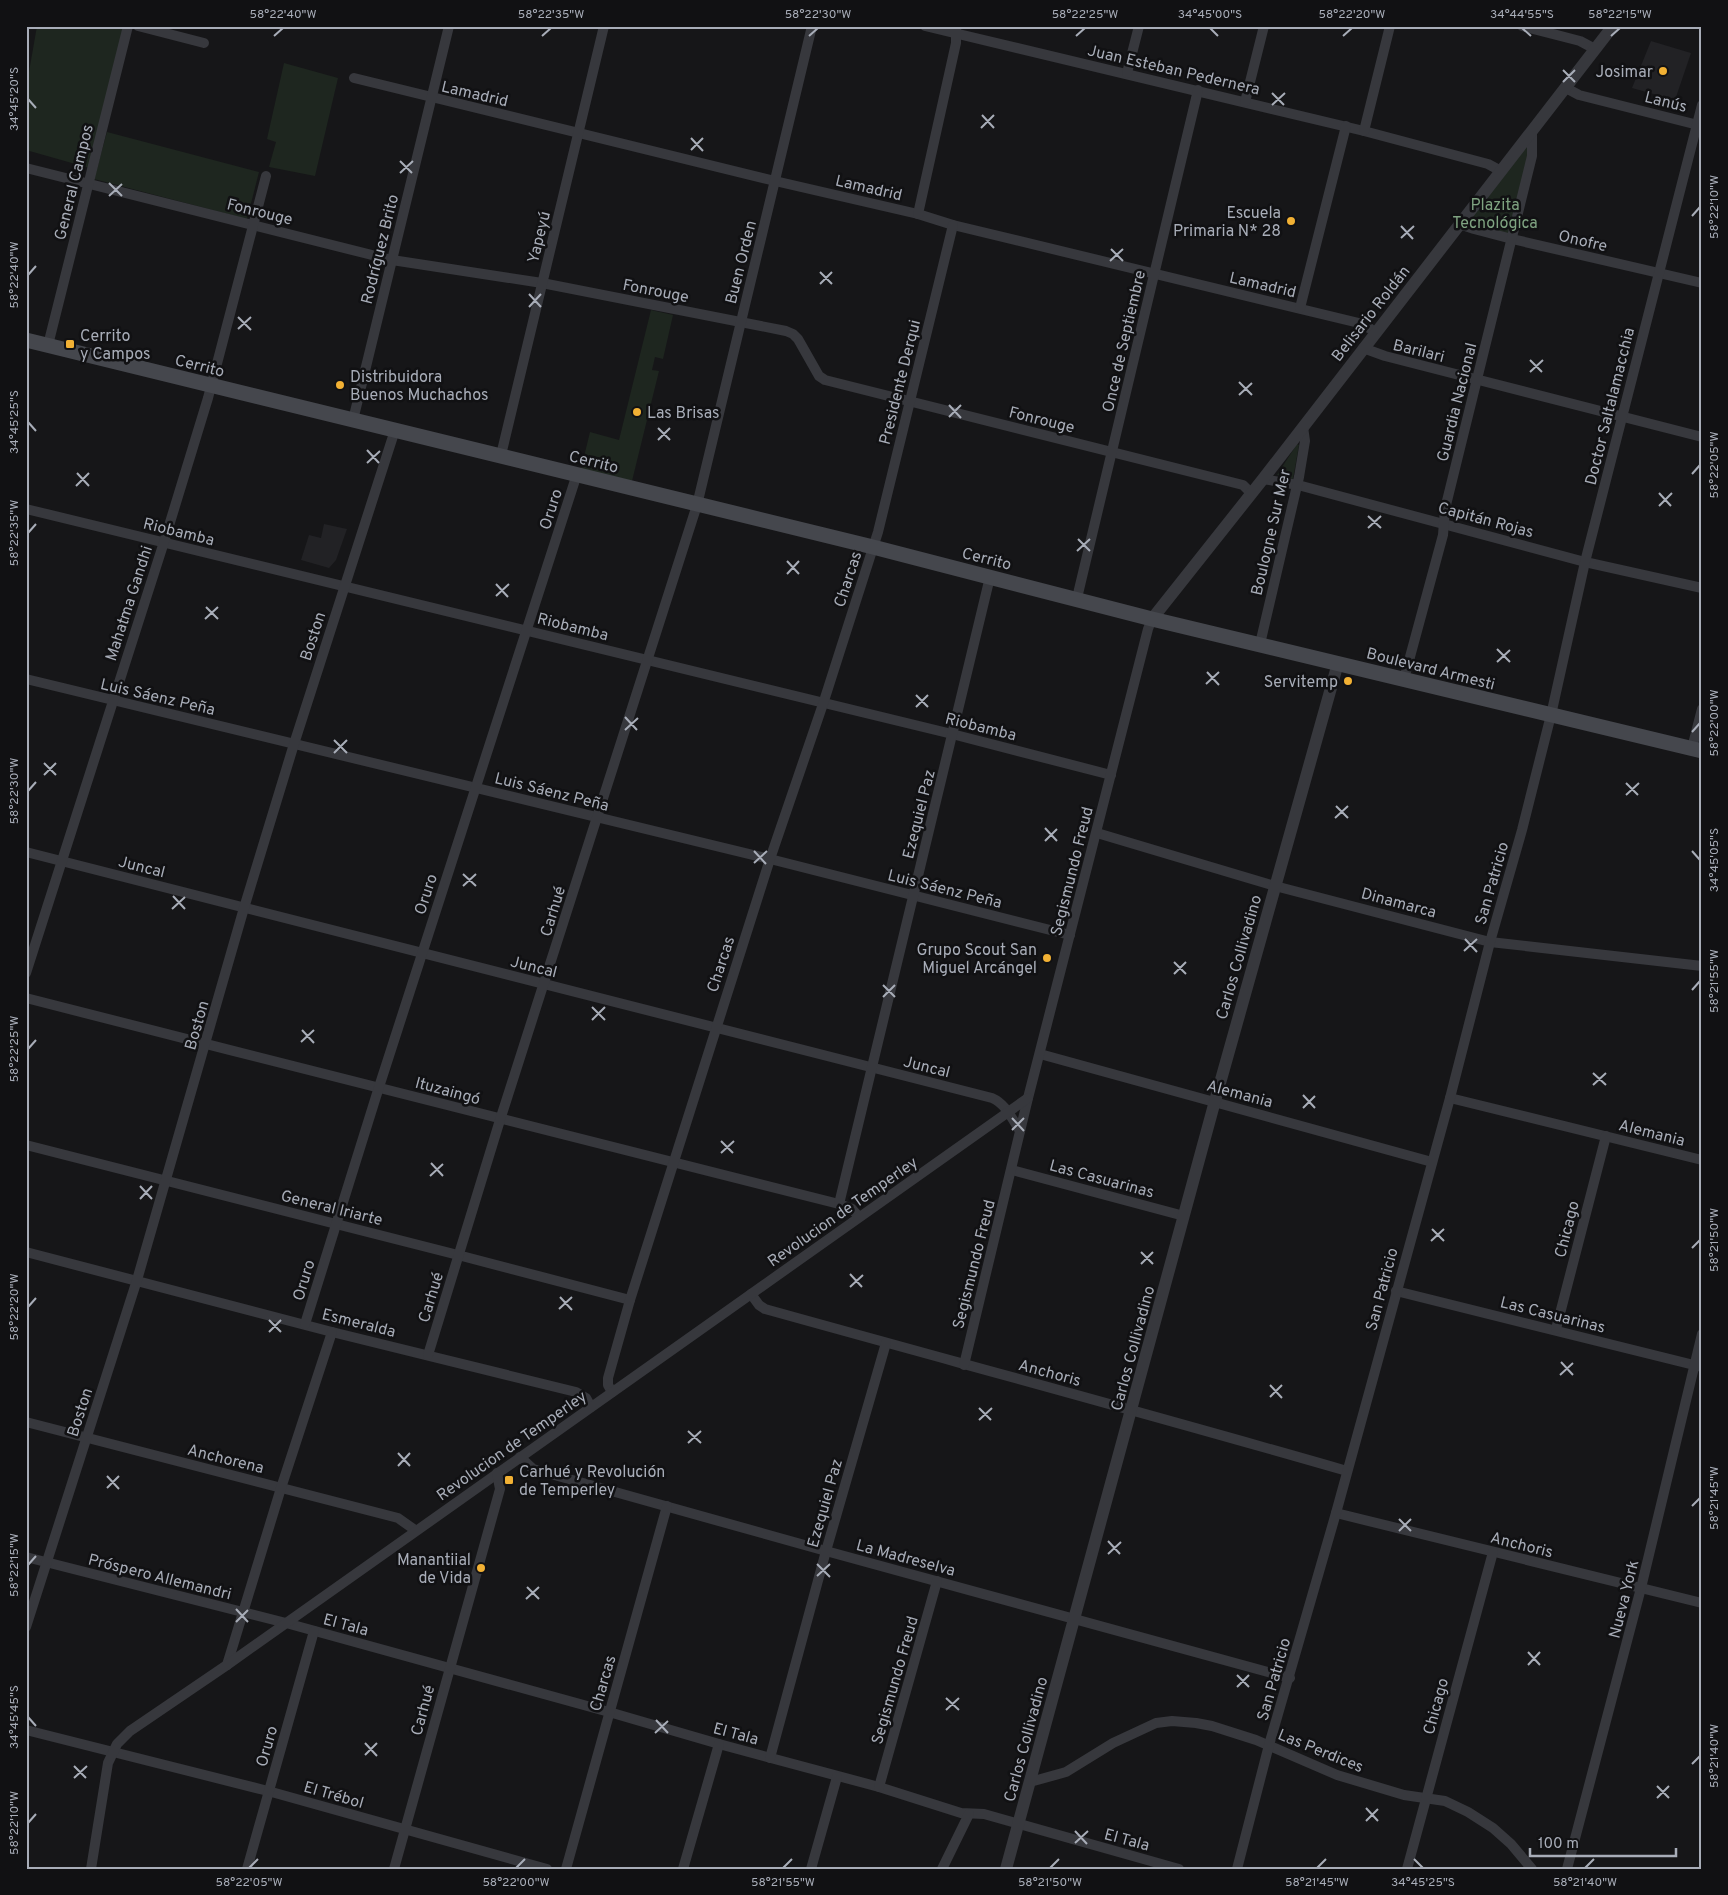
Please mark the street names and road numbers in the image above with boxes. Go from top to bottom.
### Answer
street label: Juan Esteban Pedernera [1085,41,1262,101]
street label: Lamadrid [439,78,510,112]
street label: Lanús [1642,88,1689,118]
street label: General Campos [51,123,99,242]
street label: Lamadrid [833,172,904,206]
street label: Rodríguez Brito [358,192,404,306]
street label: Fonrouge [225,195,294,231]
street label: Yapeyú [524,209,556,266]
street label: Buen Orden [722,219,762,306]
street label: Onofre [1556,227,1609,257]
street label: Belisario Roldán [1328,262,1415,366]
street label: Once de Septiembre [1099,268,1151,414]
street label: Lamadrid [1227,269,1298,303]
street label: Fonrouge [621,276,690,308]
street label: Presidente Derqui [876,318,926,447]
street label: Doctor Saltalamacchia [1582,326,1640,487]
street label: Barilari [1391,336,1446,368]
street label: Guardia Nacional [1433,341,1482,464]
street label: Cerrito [173,351,226,383]
street label: Fonrouge [1007,403,1076,439]
street label: Cerrito [567,447,620,479]
street label: Boulogne Sur Mer [1248,467,1296,598]
street label: Oruro [536,487,568,533]
street label: Capitán Rojas [1435,499,1536,543]
street label: Riobamba [141,514,216,551]
street label: Mahatma Gandhi [102,543,158,664]
street label: Cerrito [960,544,1013,576]
street label: Charcas [830,549,867,610]
street label: Riobamba [535,609,610,646]
street label: Boston [297,610,331,664]
street label: Boulevard Armesti [1364,644,1497,696]
street label: Luis Sáenz Peña [98,675,217,721]
street label: Riobamba [943,709,1018,746]
street label: Ezequiel Paz [899,768,941,861]
street label: Luis Sáenz Peña [492,769,611,817]
street label: Segismundo Freud [1047,805,1099,938]
street label: San Patricio [1472,840,1514,927]
street label: Juncal [116,852,167,883]
street label: Luis Sáenz Peña [885,866,1004,914]
street label: Oruro [411,872,443,918]
street label: Carhué [537,884,571,939]
street label: Dinamarca [1359,884,1438,924]
street label: Carlos Collivadino [1213,893,1267,1022]
street label: Charcas [703,934,740,995]
street label: Juncal [508,952,559,983]
street label: Boston [181,999,214,1053]
street label: Juncal [901,1052,952,1083]
street label: Ituzaingó [413,1074,482,1110]
street label: Alemania [1204,1077,1275,1113]
street label: Alemania [1616,1116,1687,1152]
street label: Revolucion de Temperley [764,1153,922,1272]
street label: Las Casuarinas [1047,1156,1156,1204]
street label: General Iriarte [278,1187,385,1231]
street label: Segismundo Freud [949,1198,1001,1331]
street label: Chicago [1551,1199,1585,1260]
street label: San Patricio [1362,1246,1404,1333]
street label: Oruro [289,1258,321,1303]
street label: Carhué [415,1270,449,1325]
street label: Carlos Collivadino [1108,1284,1160,1413]
street label: Las Casuarinas [1498,1293,1607,1339]
street label: Esmeralda [320,1305,397,1343]
street label: Anchoris [1016,1356,1083,1392]
street label: Boston [64,1386,98,1440]
street label: Revolucion de Temperley [433,1387,591,1506]
street label: Anchorena [185,1441,266,1479]
street label: Ezequiel Paz [804,1457,848,1550]
street label: Anchoris [1488,1529,1555,1563]
street label: La Madreselva [854,1536,957,1582]
street label: Próspero Allemandri [86,1550,233,1605]
street label: Nueva York [1606,1558,1644,1641]
street label: El Tala [321,1610,370,1642]
street label: Segismundo Freud [868,1614,924,1747]
street label: San Patricio [1254,1636,1296,1723]
street label: Charcas [586,1653,621,1714]
street label: Carlos Collivadino [1001,1675,1053,1804]
street label: Chicago [1420,1676,1454,1737]
street label: Carhué [408,1683,440,1738]
street label: El Tala [711,1719,760,1751]
street label: Oruro [253,1724,283,1769]
street label: Las Perdices [1275,1726,1366,1778]
street label: El Trébol [301,1778,366,1814]
street label: El Tala [1102,1825,1151,1857]

